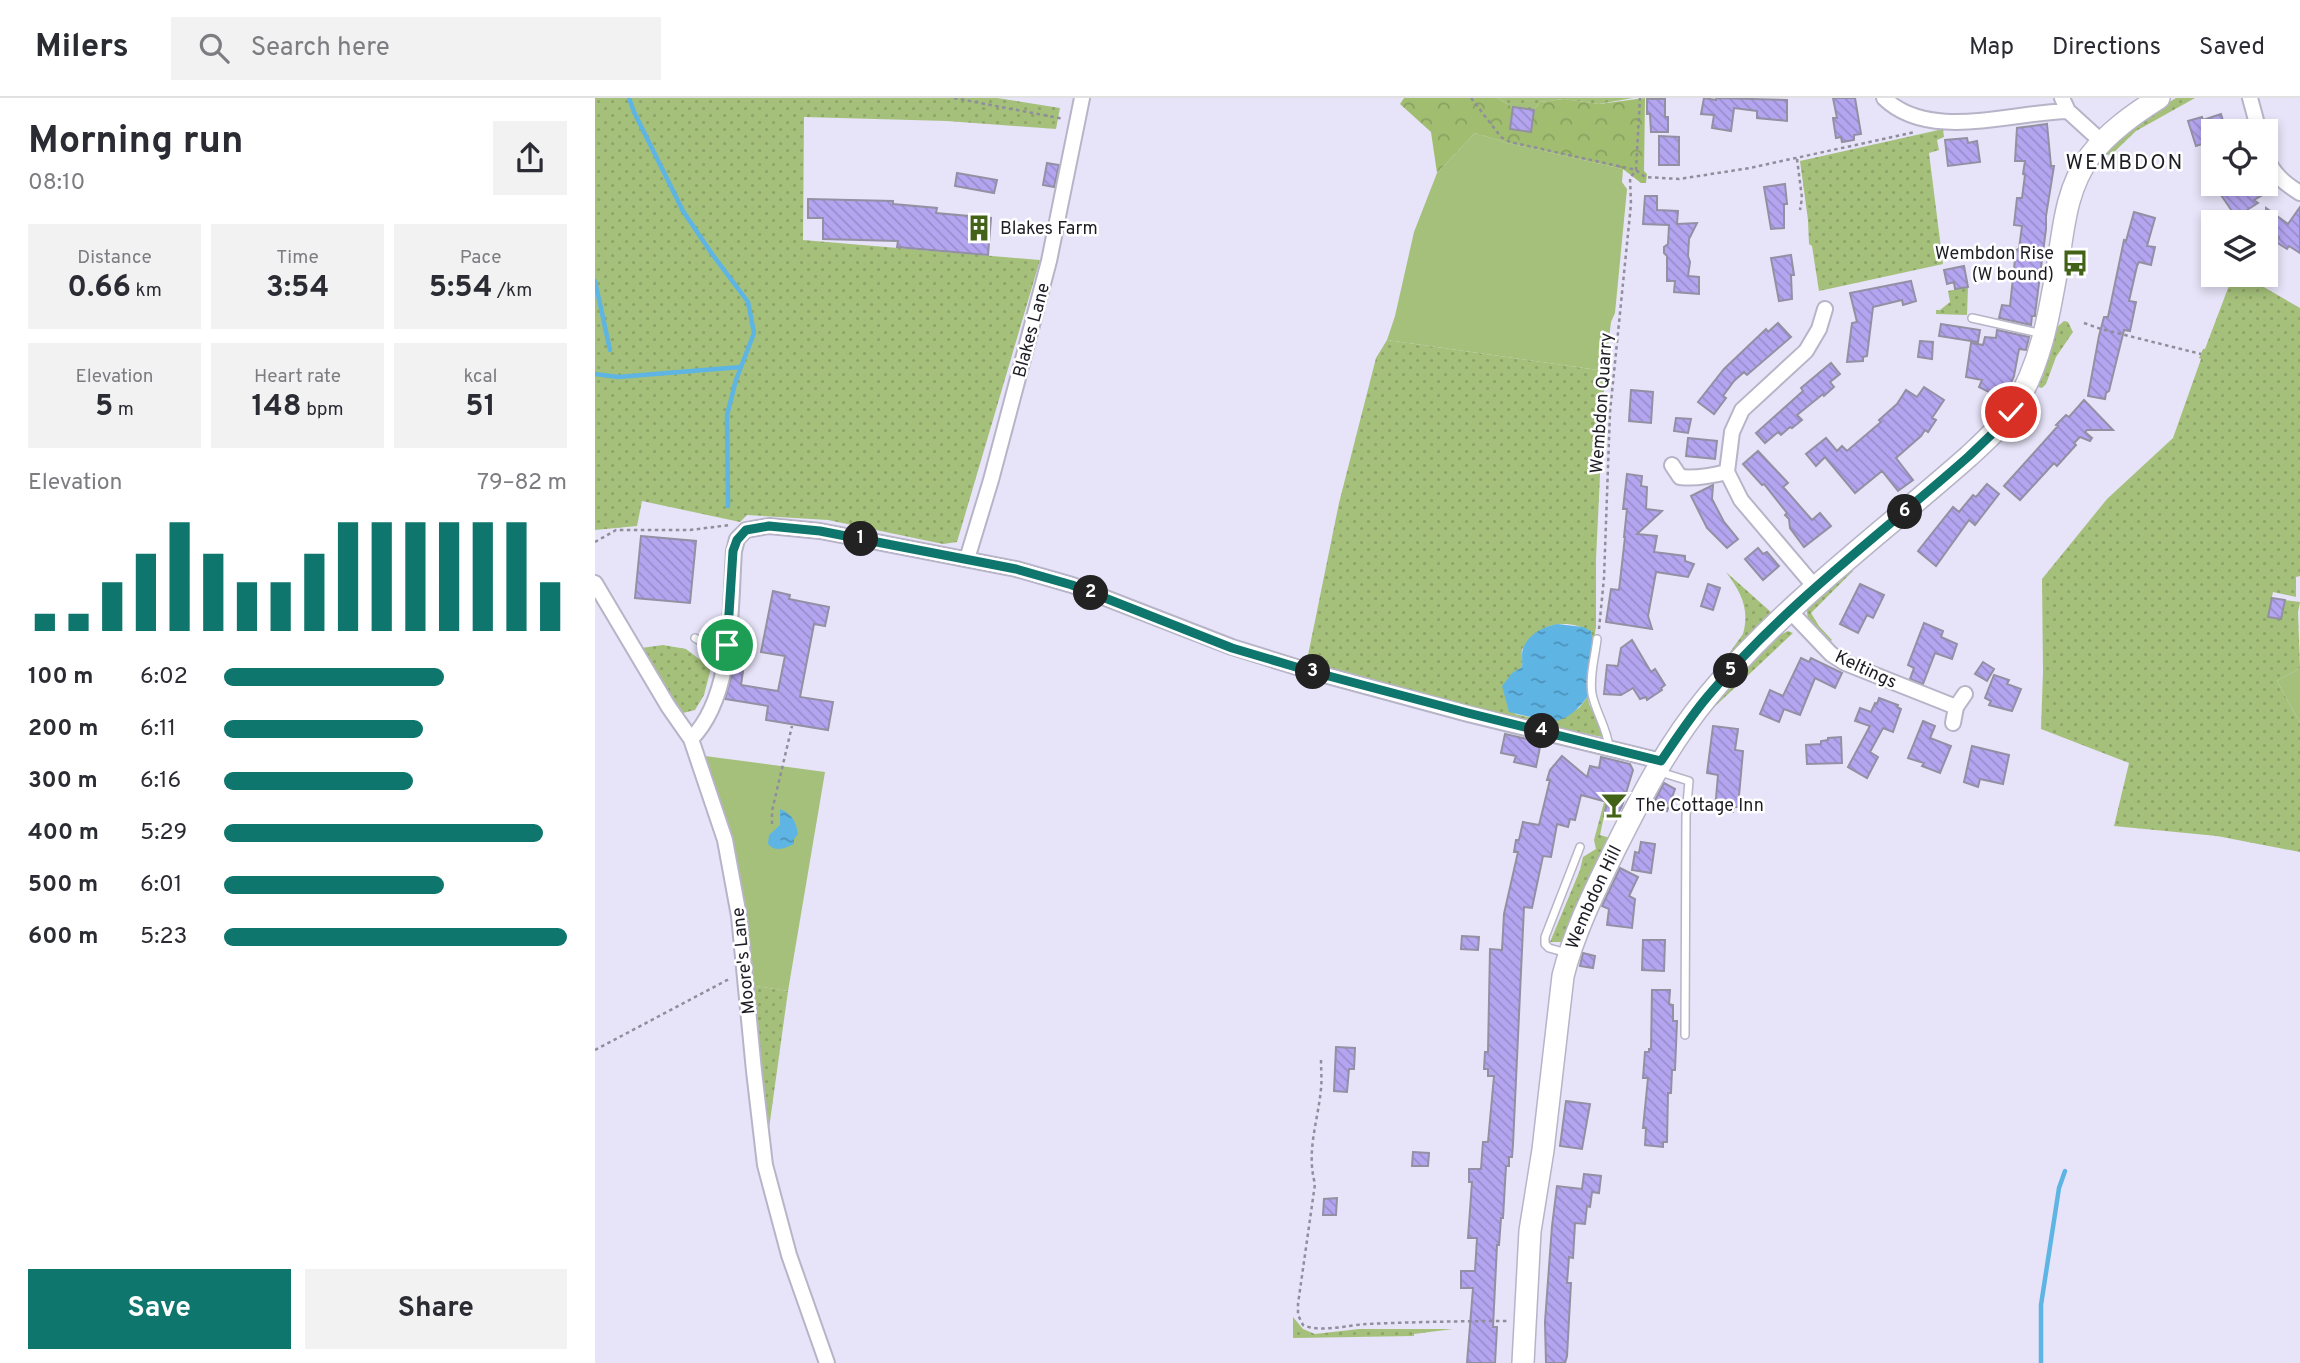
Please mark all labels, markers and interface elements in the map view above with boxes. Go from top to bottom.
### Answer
search box [171,17,661,80]
text: Milers [35,27,129,69]
icon: search [195,29,233,67]
text: Search here [251,32,390,65]
text: Map [1969,33,2014,63]
text: Directions [2052,33,2161,63]
text: Saved [2199,33,2265,63]
text: Morning run [28,118,244,167]
map controls [2201,119,2278,287]
button: locate [2201,119,2278,196]
button: share [493,121,567,195]
district label: WEMBDON [2066,150,2184,177]
text: 08:10 [28,169,85,198]
button: layers [2201,210,2278,287]
building icon: Blakes Farm [964,213,994,243]
place label: Blakes Farm [1000,218,1098,241]
place label: Wembdon Rise (W bound) [1935,243,2054,287]
text: Distance [77,246,152,270]
text: Time [276,246,319,270]
text: Pace [460,246,501,270]
bus stop icon: Wembdon Rise (W bound) [2060,248,2090,278]
text: 0.66 [67,270,131,307]
text: 3:54 [266,270,329,307]
text: 5:54 [429,270,492,307]
text: km [131,279,162,303]
text: /km [492,279,532,303]
street label: Blakes Lane [1009,281,1056,380]
street label: Wembdon Quarry [1586,332,1619,474]
text: Elevation [75,365,154,389]
text: Heart rate [254,365,341,389]
text: kcal [464,365,497,389]
pin [1981,382,2041,442]
text: 5 [95,389,113,426]
text: 148 [252,389,302,426]
text: 51 [465,389,496,426]
icon: check [1992,393,2030,431]
text: m [113,398,134,422]
text: bpm [302,398,343,422]
text: Elevation [28,469,123,498]
text: 79–82 m [477,469,567,498]
pin: 6 [1887,494,1923,530]
text: 6 [1899,499,1910,523]
pin: 1 [843,522,879,556]
text: 1 [857,526,864,550]
pin: 2 [1073,575,1109,610]
text: 2 [1085,580,1096,604]
pin [697,615,757,675]
icon: arrive [708,626,746,664]
street label: Keltings [1831,646,1900,695]
pin: 3 [1295,654,1331,690]
pin: 5 [1713,654,1749,688]
text: 5 [1725,658,1736,682]
text: 3 [1307,659,1318,683]
text: 100 m [28,663,93,692]
text: 6:02 [140,663,188,692]
pin: 4 [1525,714,1559,748]
text: 200 m [28,715,98,744]
text: 6:11 [140,715,176,744]
text: 4 [1535,718,1548,742]
text: 300 m [28,767,98,796]
text: 6:16 [140,767,181,796]
bar icon: The Cottage Inn [1599,790,1629,820]
place label: The Cottage Inn [1635,795,1764,818]
text: 400 m [28,819,99,848]
text: 5:29 [140,819,187,848]
street label: Wembdon Hill [1562,842,1628,953]
text: 500 m [28,871,98,900]
text: 6:01 [140,871,182,900]
street label: Moore's Lane [727,906,762,1015]
text: 600 m [28,923,98,952]
text: 5:23 [140,923,187,952]
button: Save [28,1269,291,1349]
button: Share [305,1269,567,1349]

